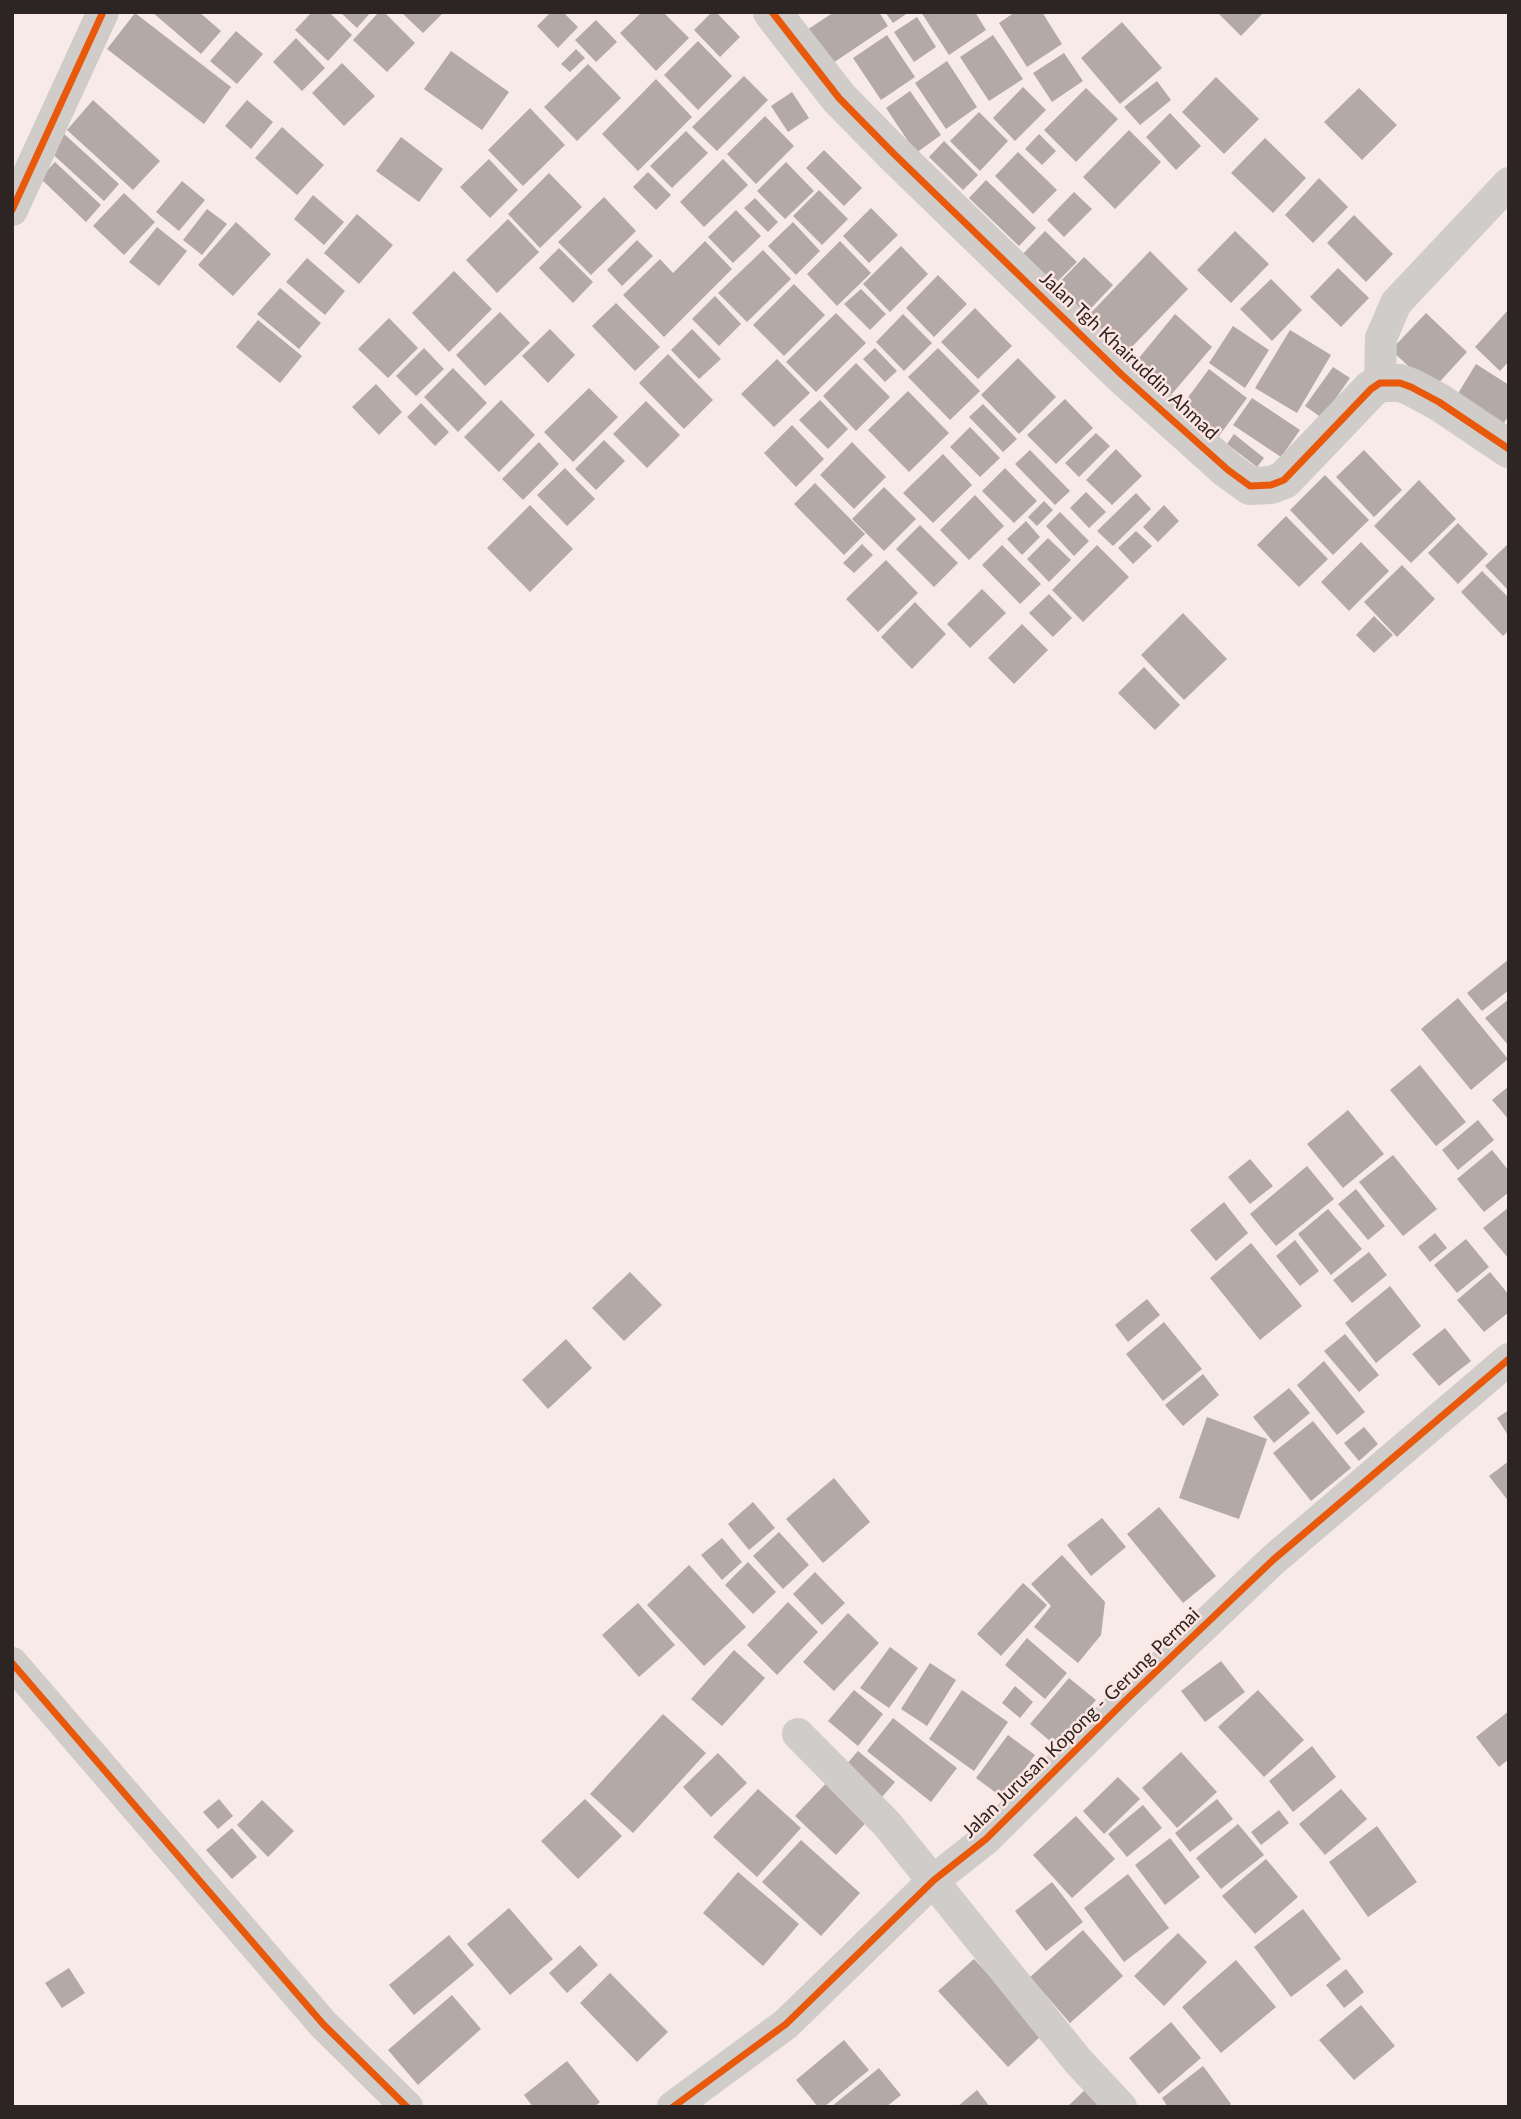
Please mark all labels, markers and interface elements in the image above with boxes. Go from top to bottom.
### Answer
street label: Jalan Tgh Khairuddin Ahmad [1035,267,1223,445]
street label: Jalan Jurusan Kopong - Gerung Permai [958,1603,1204,1843]

